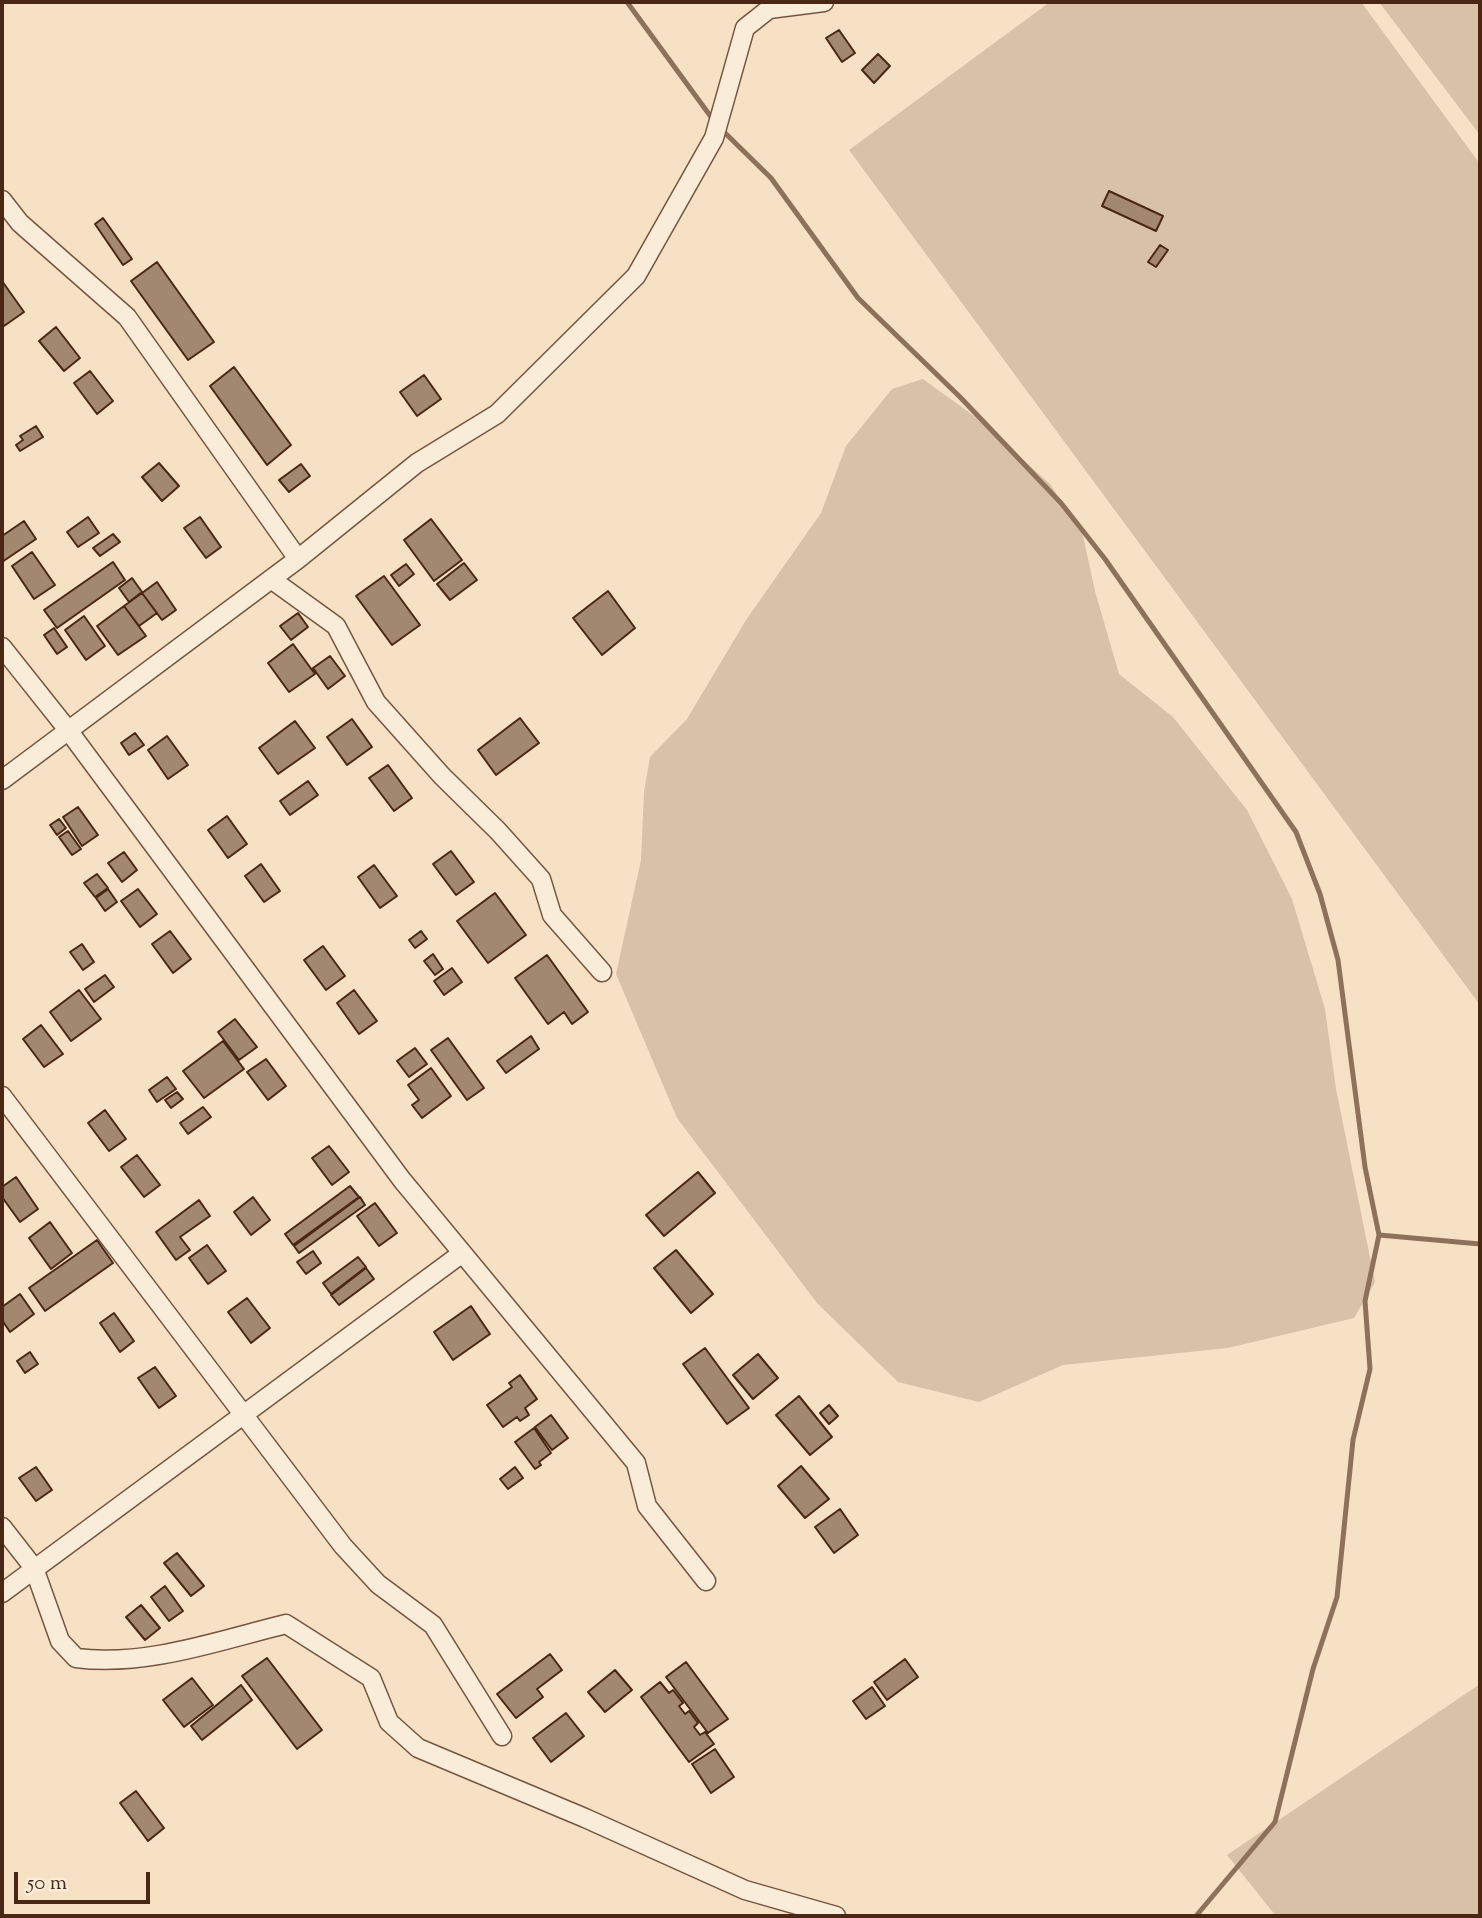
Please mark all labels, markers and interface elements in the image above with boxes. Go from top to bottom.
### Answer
scale bar [18,1858,154,1902]
text: 50 m [27,1869,67,1899]

